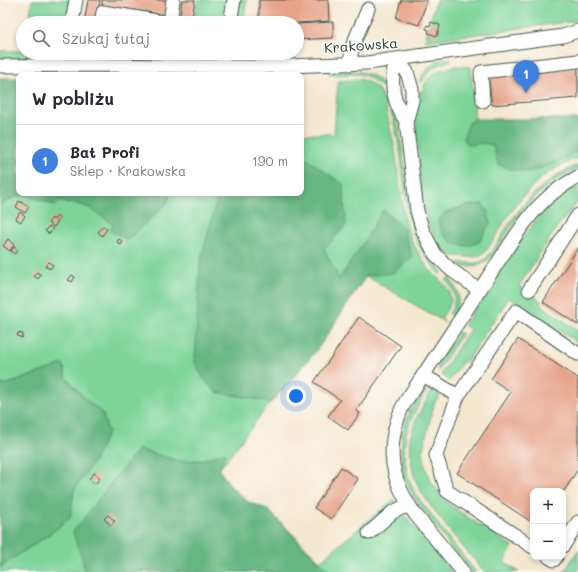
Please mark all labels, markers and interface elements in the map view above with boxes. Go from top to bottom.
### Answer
search box [16,16,304,60]
icon: search [30,27,52,49]
text: Szukaj tutaj [62,28,150,48]
street label: Krakowska [324,33,398,57]
pin: 1 [513,60,539,93]
text: W pobliżu [32,87,114,109]
text: Bat Profi [70,142,140,162]
text: 1 [42,152,48,169]
text: 190 m [252,152,288,169]
text: Sklep · Krakowska [70,162,186,179]
your location [286,386,306,406]
map controls [530,488,566,560]
button: + [530,488,566,524]
button: − [530,524,566,560]

